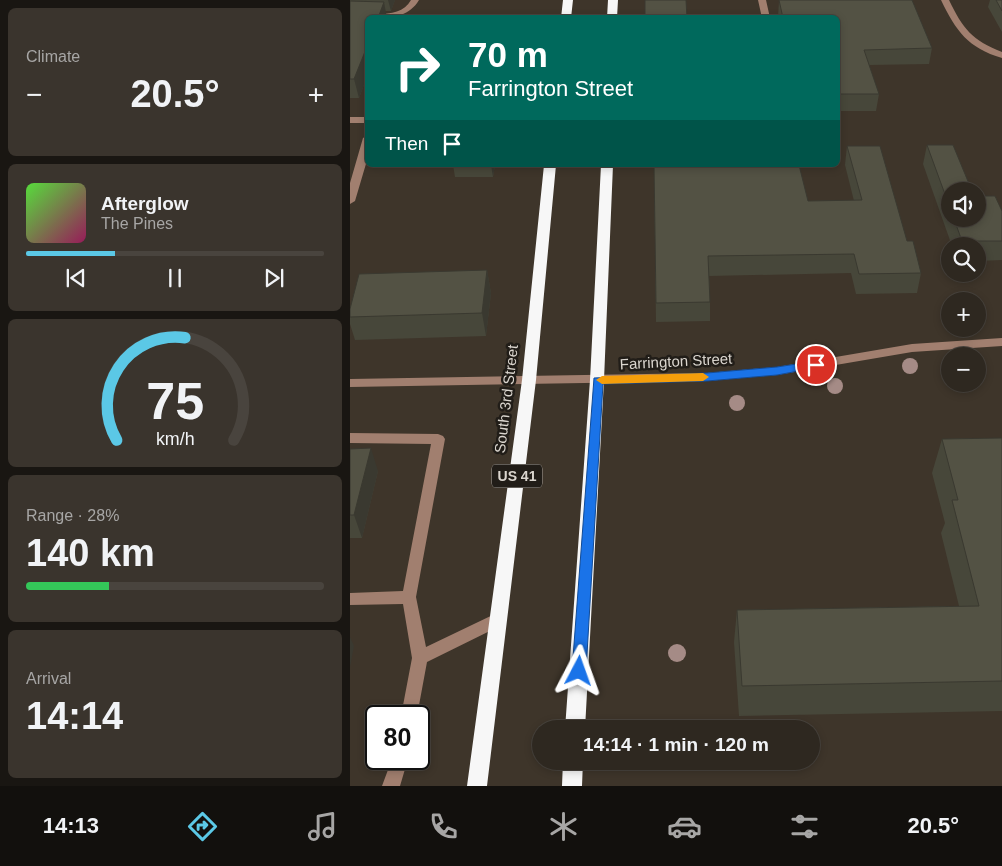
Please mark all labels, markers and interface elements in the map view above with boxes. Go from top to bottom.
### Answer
icon: right [385,35,450,100]
text: 70 m [468,35,548,74]
text: Climate [26,48,80,65]
text: 20.5° [130,73,220,115]
text: Farrington Street [468,76,633,101]
text: − [26,79,42,110]
text: + [308,79,324,110]
icon: arrive [438,130,466,158]
text: Then [385,133,428,154]
map controls [941,182,986,392]
button: sound [941,182,986,227]
text: Afterglow [101,193,189,214]
text: The Pines [101,215,173,232]
button: search [941,237,986,282]
icon: previous [62,264,90,292]
icon: pause [161,264,189,292]
icon: next [260,264,288,292]
button: + [941,292,986,337]
street label: South 3rd Street [491,343,521,454]
pin [795,344,837,386]
button: − [941,347,986,392]
street label: Farrington Street [619,350,733,372]
icon: arrive [802,351,830,379]
text: 75 [146,372,204,430]
text: km/h [156,429,194,449]
road number: US 41 [492,464,542,488]
text: Range · 28% [26,507,119,524]
text: 140 km [26,532,155,574]
position arrow [552,644,604,696]
text: Arrival [26,670,71,687]
text: 14:14 [26,695,123,737]
speed limit sign: 80 [365,705,430,770]
text: 14:14 · 1 min · 120 m [583,734,769,755]
icon: directions [185,809,220,844]
icon: music [305,809,340,844]
icon: phone [426,809,461,844]
icon: climate [546,809,581,844]
icon: car [667,809,702,844]
icon: filters [787,809,822,844]
text: 14:13 [43,813,99,838]
text: 20.5° [908,813,959,838]

